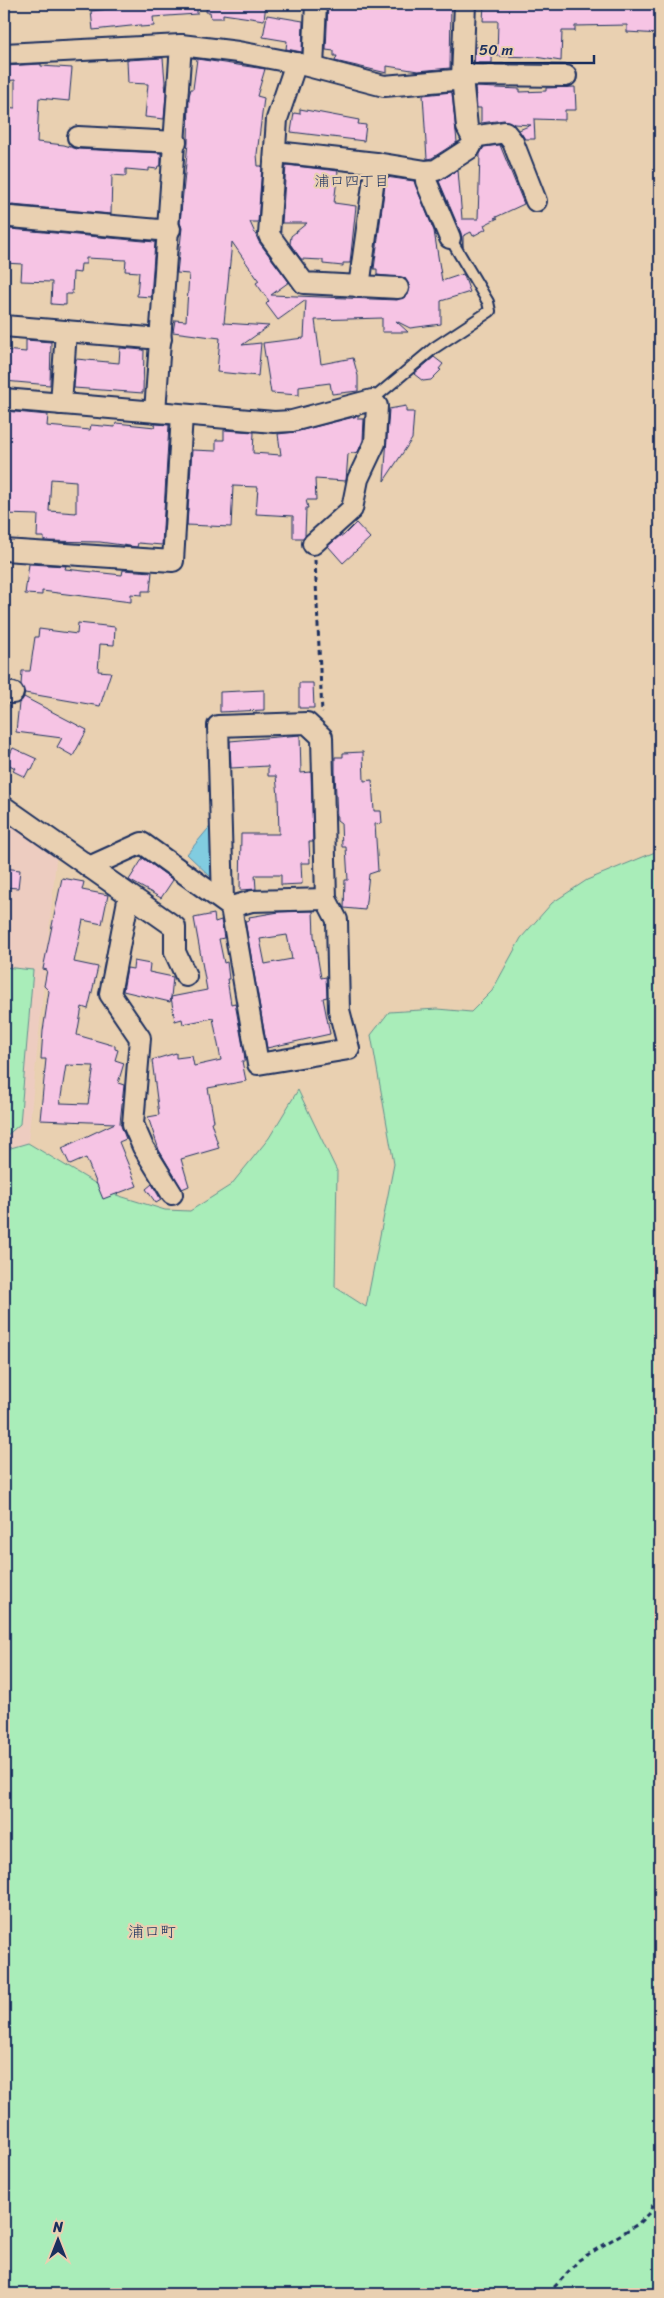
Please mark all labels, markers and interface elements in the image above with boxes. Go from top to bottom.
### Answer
scale bar [472,32,594,64]
text: 50 m [479,37,514,63]
district label: 浦口四丁目 [314,168,390,194]
district label: 浦口町 [128,1917,176,1946]
text: N [52,2215,63,2240]
north arrow [32,2216,82,2266]

